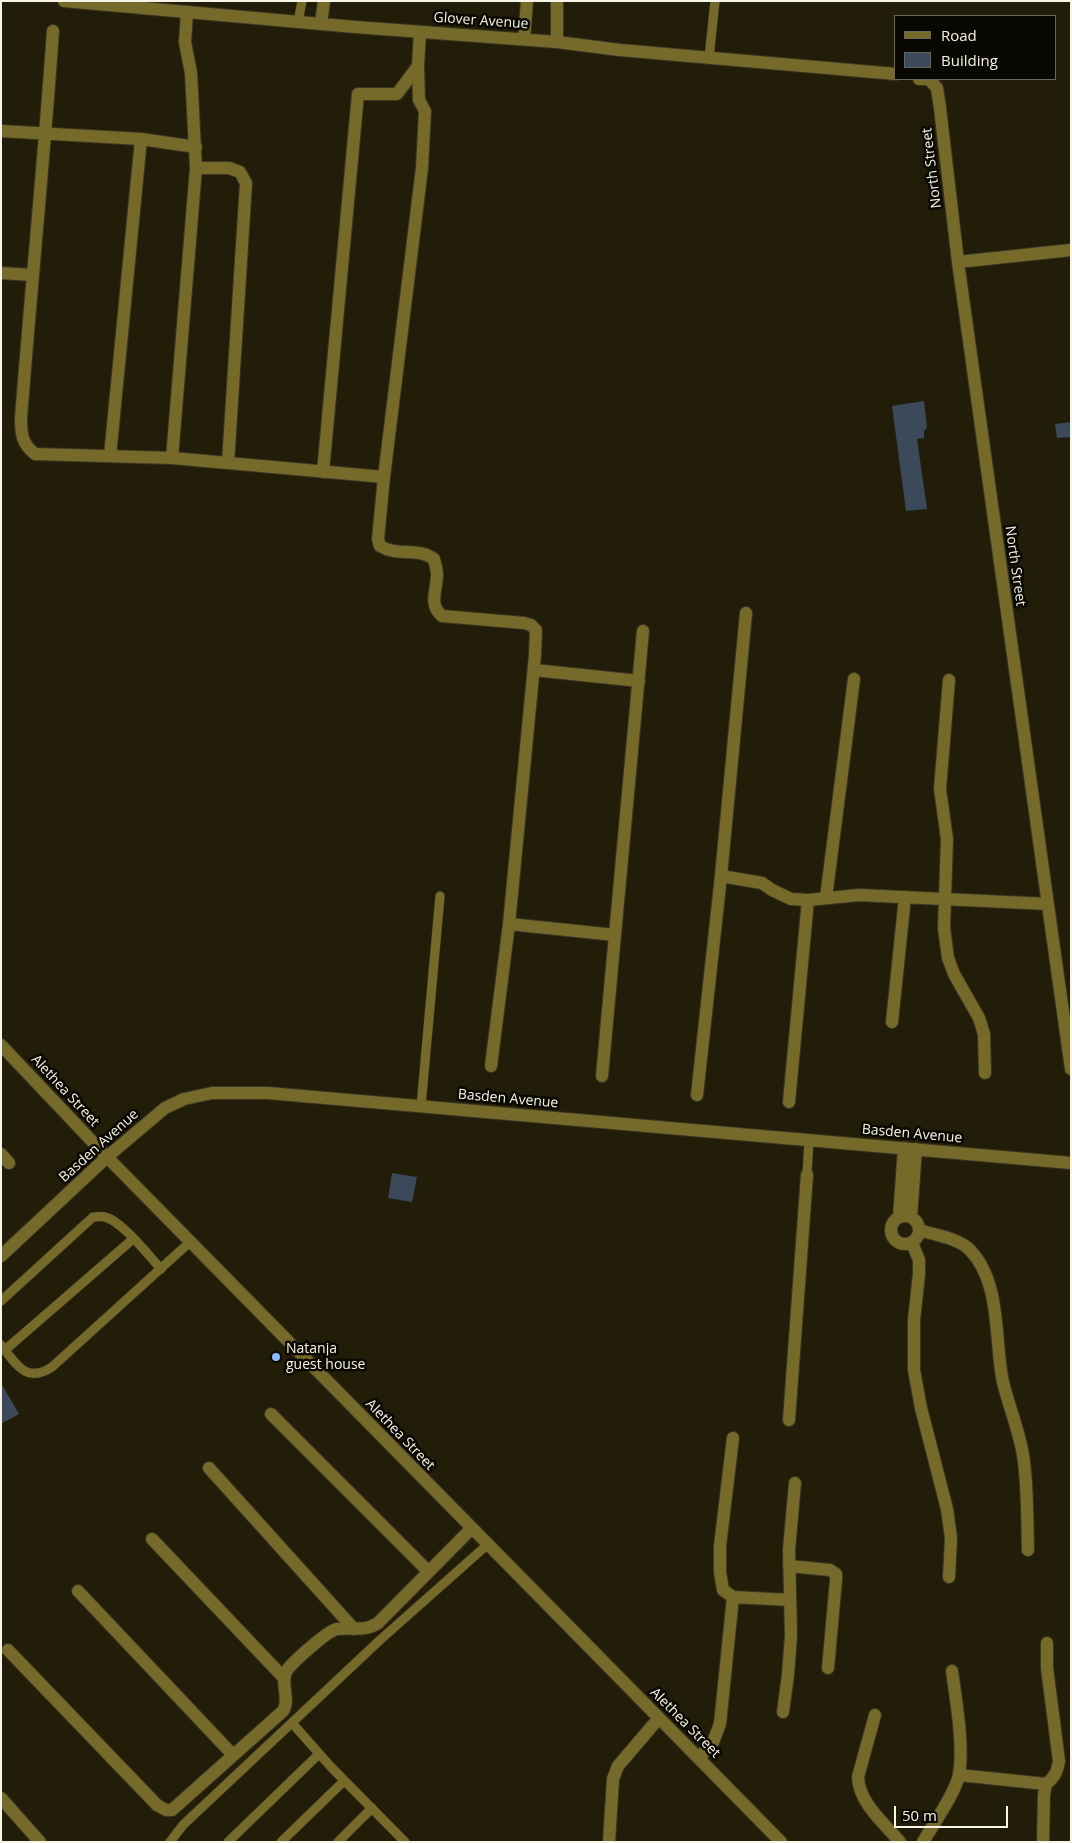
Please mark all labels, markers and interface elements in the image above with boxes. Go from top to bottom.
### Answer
street label: Glover Avenue [433,9,529,33]
legend [894,15,1057,80]
text: Road [941,25,977,45]
text: Building [941,50,998,70]
street label: North Street [919,127,945,209]
street label: North Street [1001,525,1029,607]
street label: Alethea Street [27,1052,103,1130]
street label: Basden Avenue [457,1086,559,1112]
street label: Basden Avenue [56,1106,142,1186]
street label: Basden Avenue [861,1121,963,1147]
place label: Natanja guest house [286,1341,365,1374]
marker: Natanja guest house [270,1351,282,1363]
street label: Alethea Street [362,1396,438,1474]
street label: Alethea Street [646,1684,724,1762]
scale bar [897,1796,1011,1828]
text: 50 m [902,1805,937,1825]

